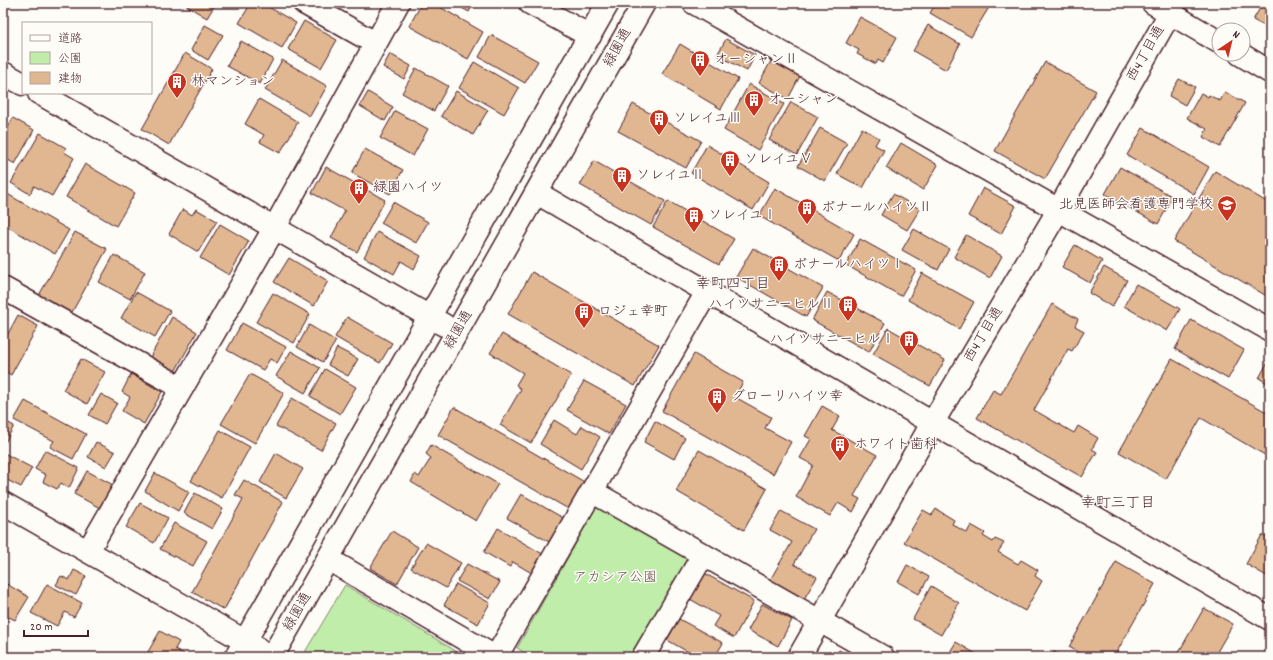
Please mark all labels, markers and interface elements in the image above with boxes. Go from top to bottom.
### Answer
legend [22,22,152,94]
street label: 西4丁目通 [1122,22,1170,86]
north arrow [1211,22,1251,62]
street label: 緑園通 [599,25,637,71]
text: N [1229,27,1243,44]
text: 道路 [58,31,82,48]
building icon: オーシャンⅡ [689,49,711,77]
place label: オーシャンⅡ [714,50,798,70]
text: 公園 [58,51,82,68]
text: 建物 [58,71,82,88]
building icon: 林マンション [166,71,188,99]
place label: 林マンション [191,72,274,92]
building icon: オーシャン [743,89,765,117]
place label: オーシャン [768,90,838,110]
building icon: ソレイユⅢ [648,108,670,136]
place label: ソレイユⅢ [673,109,742,129]
building icon: ソレイユⅤ [719,149,741,177]
place label: ソレイユⅤ [744,150,813,170]
building icon: ソレイユⅡ [611,165,633,193]
place label: ソレイユⅡ [636,166,705,186]
building icon: 緑園ハイツ [348,177,370,205]
place label: 緑園ハイツ [373,178,443,198]
school or university icon: 北見医師会看護専門学校 [1216,194,1238,222]
place label: 北見医師会看護専門学校 [1059,195,1213,215]
building icon: ボナールハイツⅡ [796,197,818,225]
place label: ボナールハイツⅡ [821,198,932,218]
building icon: ソレイユⅠ [683,205,705,233]
place label: ソレイユⅠ [708,206,777,226]
building icon: ボナールハイツⅠ [768,254,790,282]
place label: ボナールハイツⅠ [793,255,904,275]
district label: 幸町四丁目 [695,274,771,296]
building icon: ハイツサニーヒルⅡ [837,294,859,322]
place label: ハイツサニーヒルⅡ [709,295,834,315]
building icon: ロジェ幸町 [573,301,595,329]
place label: ロジェ幸町 [598,302,668,322]
street label: 西4丁目通 [960,303,1008,367]
street label: 緑園通 [440,307,478,353]
building icon: ハイツサニーヒルⅠ [898,329,920,357]
place label: ハイツサニーヒルⅠ [770,330,895,350]
building icon: グローリハイツ幸 [706,386,728,414]
place label: グローリハイツ幸 [731,387,843,407]
building icon: ホワイト歯科 [829,434,851,462]
place label: ホワイト歯科 [854,435,938,455]
district label: 幸町三丁目 [1080,493,1156,515]
park label: アカシア公園 [573,568,657,588]
street label: 緑園通 [279,589,317,635]
scale bar [24,612,88,638]
text: 20 m [30,619,53,636]

